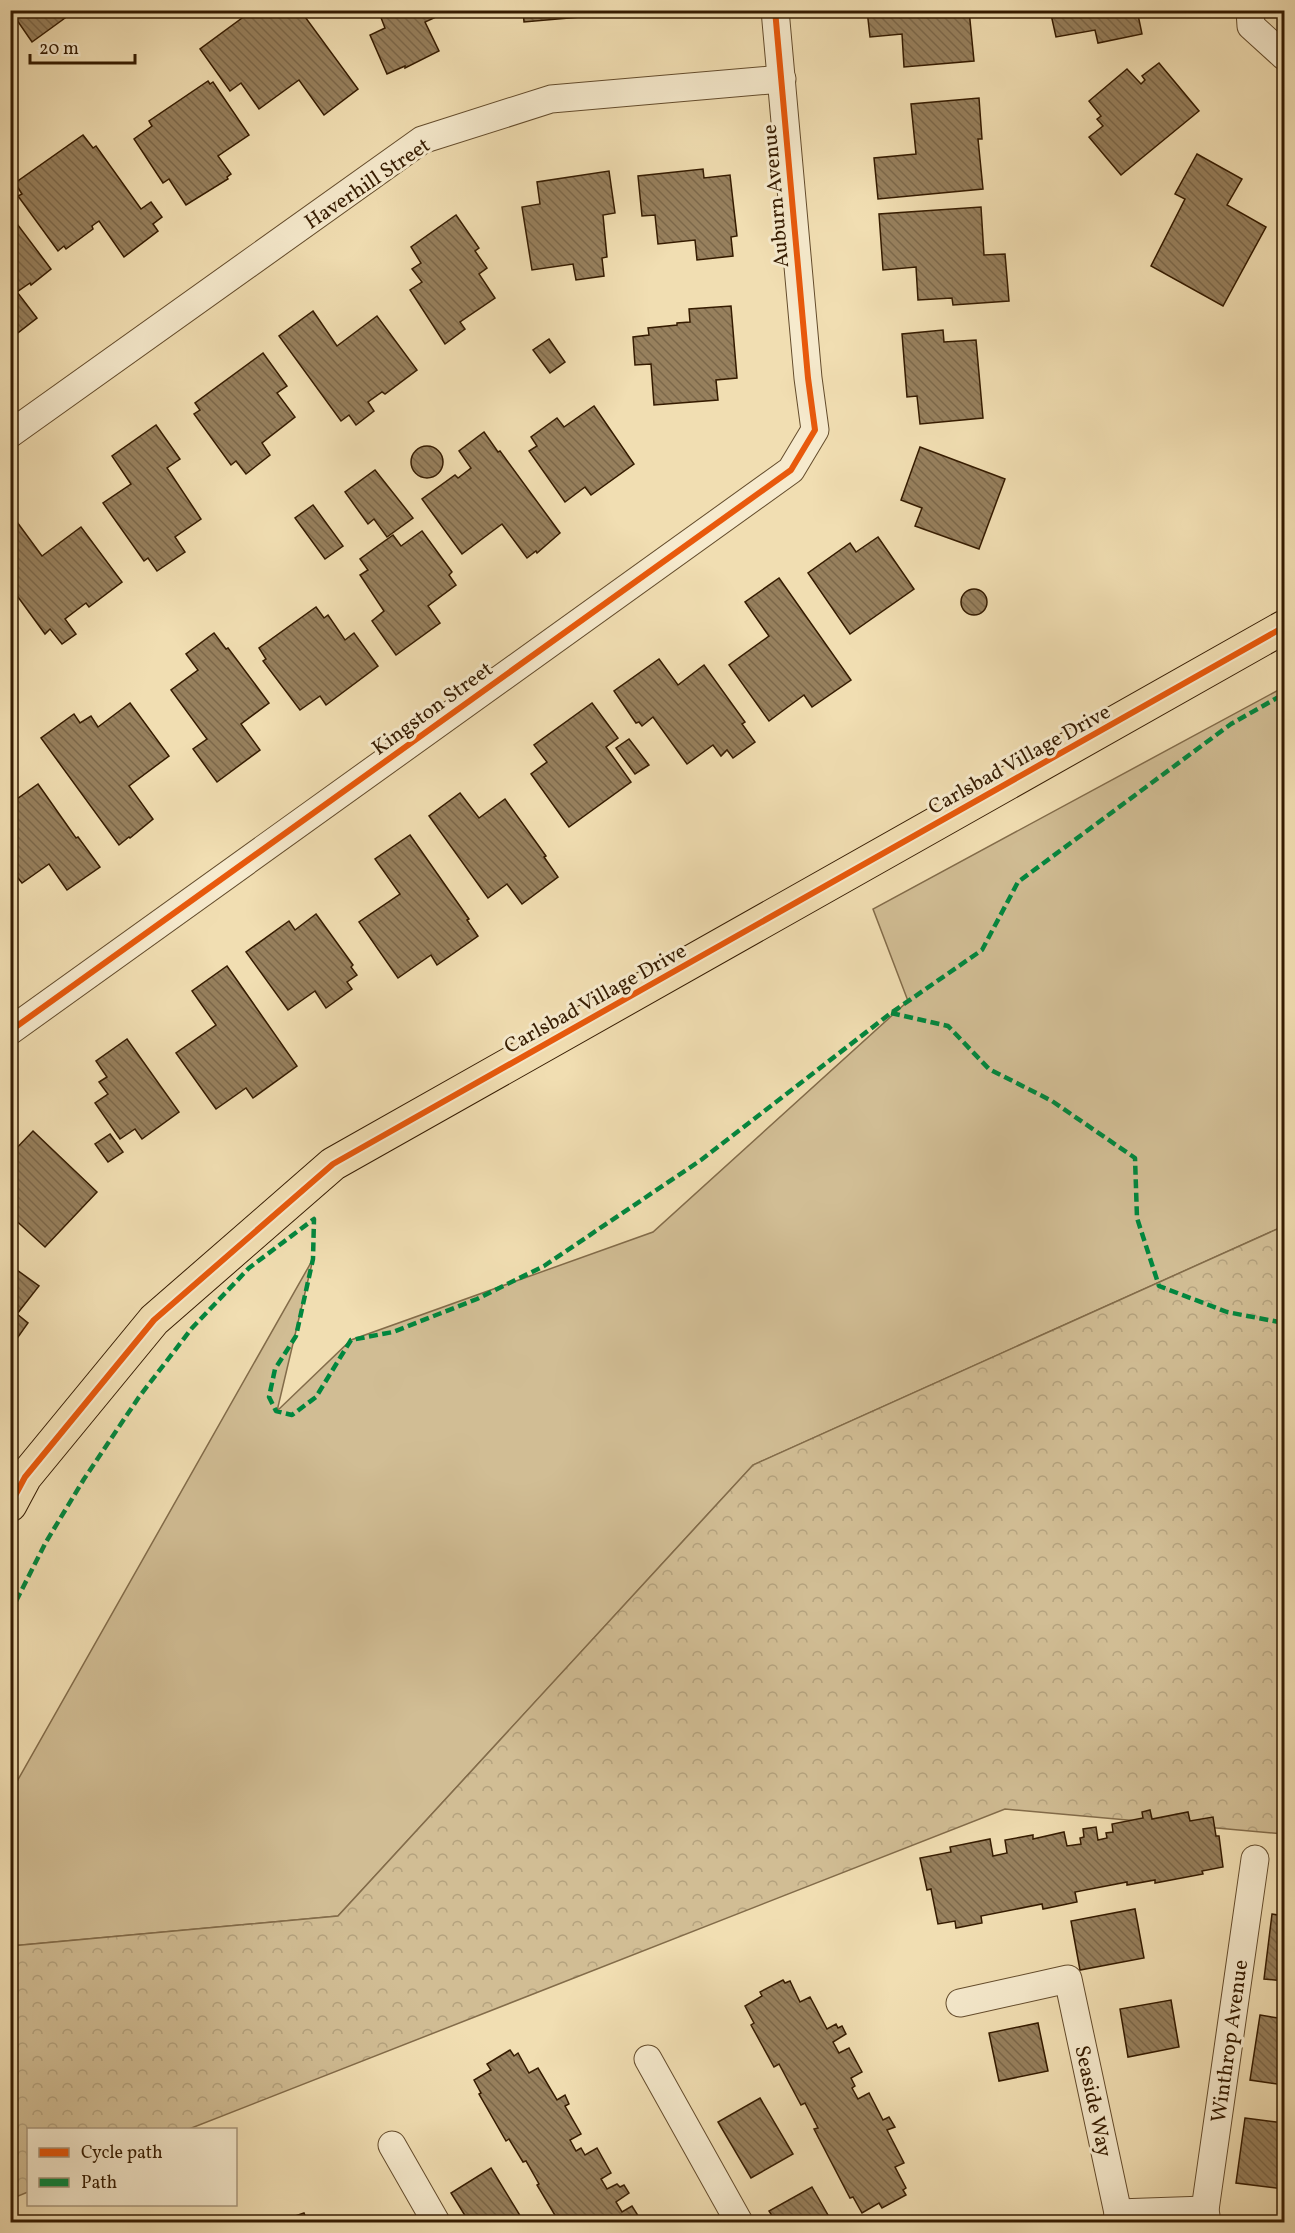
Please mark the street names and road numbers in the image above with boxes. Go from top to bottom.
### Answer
street label: Auburn Avenue [756,123,797,269]
street label: Haverhill Street [299,131,436,237]
street label: Kingston Street [367,655,499,763]
street label: Carlsbad Village Drive [923,698,1116,823]
street label: Carlsbad Village Drive [499,937,692,1062]
street label: Winthrop Avenue [1205,1958,1256,2124]
street label: Seaside Way [1067,2043,1119,2160]

